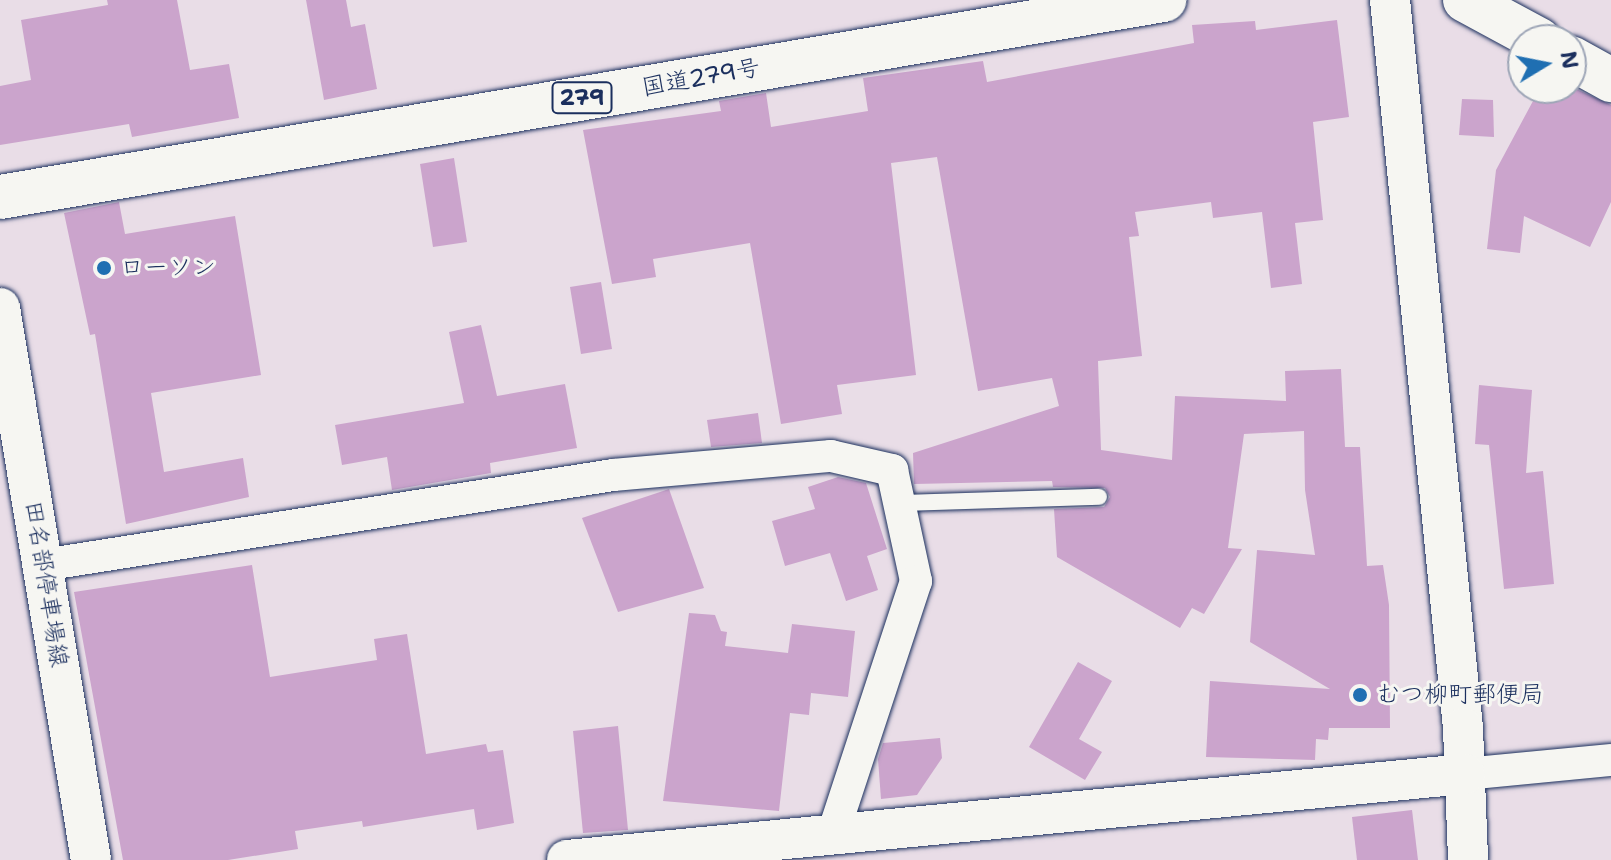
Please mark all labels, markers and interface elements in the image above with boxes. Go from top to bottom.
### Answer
north arrow [1507,24,1587,104]
text: N [1553,49,1585,71]
street label: 国道279号 [639,53,763,103]
road number: 279 [550,80,614,116]
place label: ローソン [120,254,216,282]
marker: ローソン [95,259,113,277]
street label: 田名部停車場線 [19,499,73,669]
place label: むつ柳町郵便局 [1376,681,1544,709]
marker: むつ柳町郵便局 [1351,686,1369,704]

